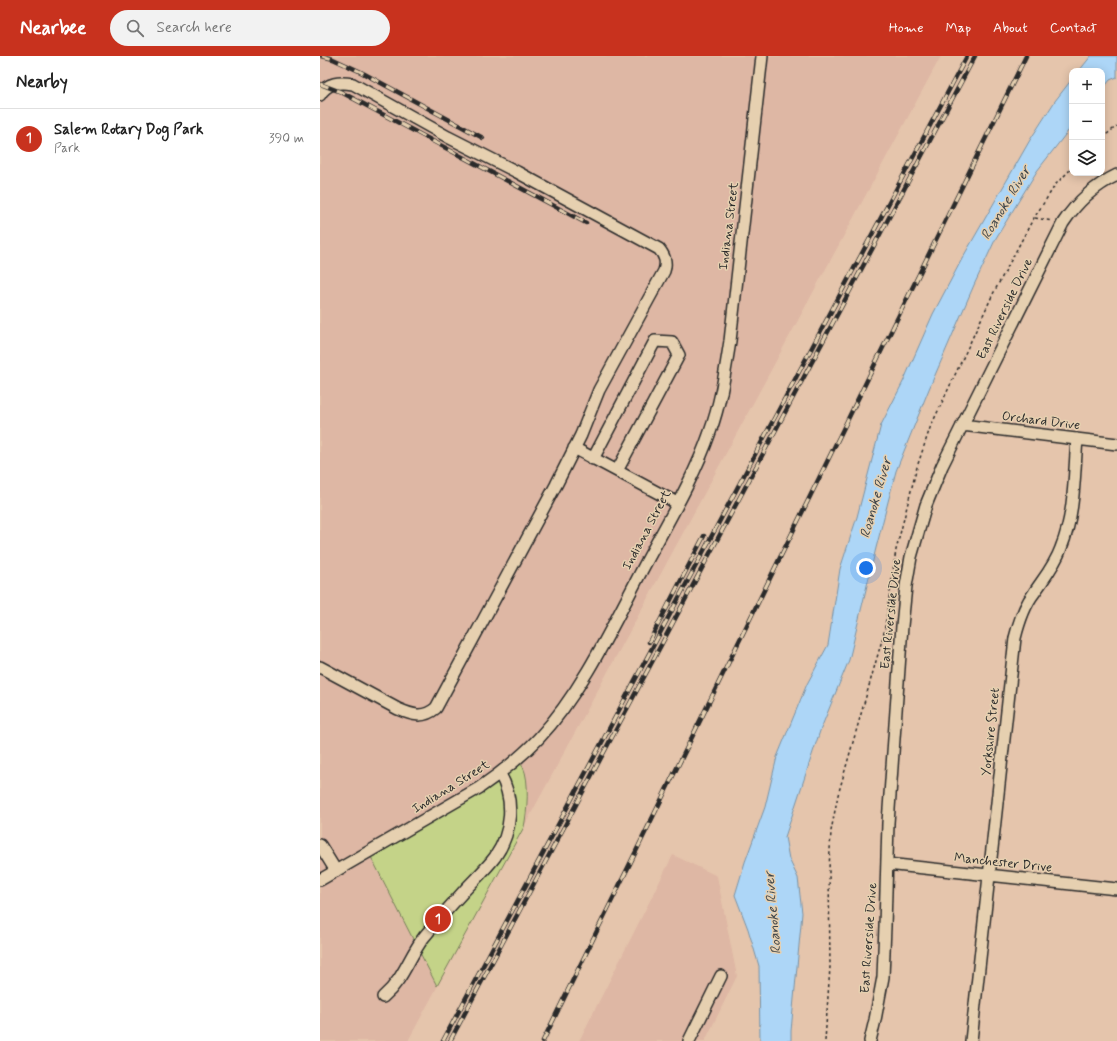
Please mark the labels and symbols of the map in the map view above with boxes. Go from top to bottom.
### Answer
water label: Roanoke River [977,161,1036,243]
street label: Indiana Street [715,181,743,271]
street label: East Riverside Drive [973,255,1037,363]
street label: Orchard Drive [1001,408,1081,434]
water label: Roanoke River [856,453,897,540]
street label: Indiana Street [619,487,675,573]
your location [856,558,876,578]
street label: East Riverside Drive [877,558,905,670]
street label: Yorkshire Street [978,687,1004,777]
street label: Indiana Street [409,756,493,818]
street label: Manchester Drive [953,849,1053,877]
water label: Roanoke River [760,869,786,955]
street label: East Riverside Drive [857,882,881,994]
pin: 1 [425,904,451,934]

